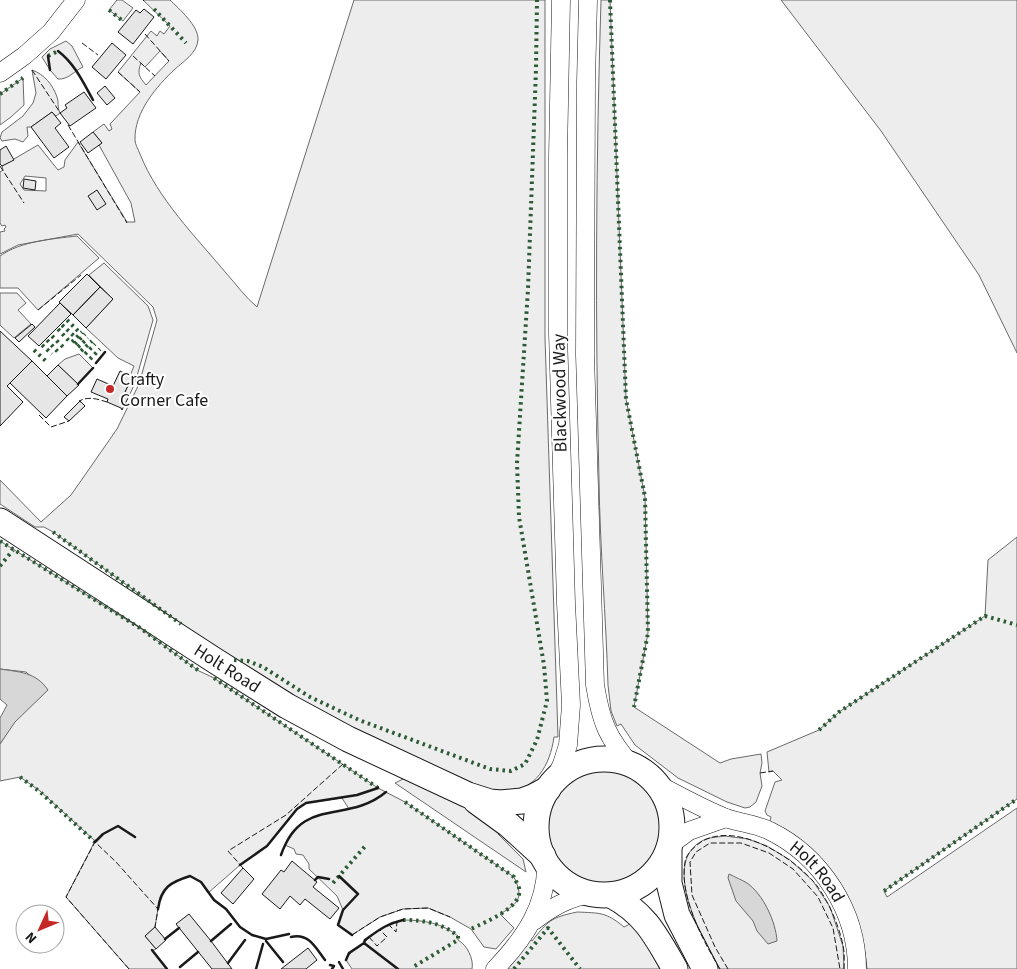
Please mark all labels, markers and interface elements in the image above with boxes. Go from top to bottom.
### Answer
street label: Blackwood Way [546,333,574,453]
place label: Crafty Corner Cafe [120,367,208,413]
marker: Crafty Corner Cafe [104,383,116,395]
street label: Holt Road [189,638,266,699]
street label: Holt Road [784,834,851,907]
north arrow [15,904,65,954]
text: N [21,927,42,948]

